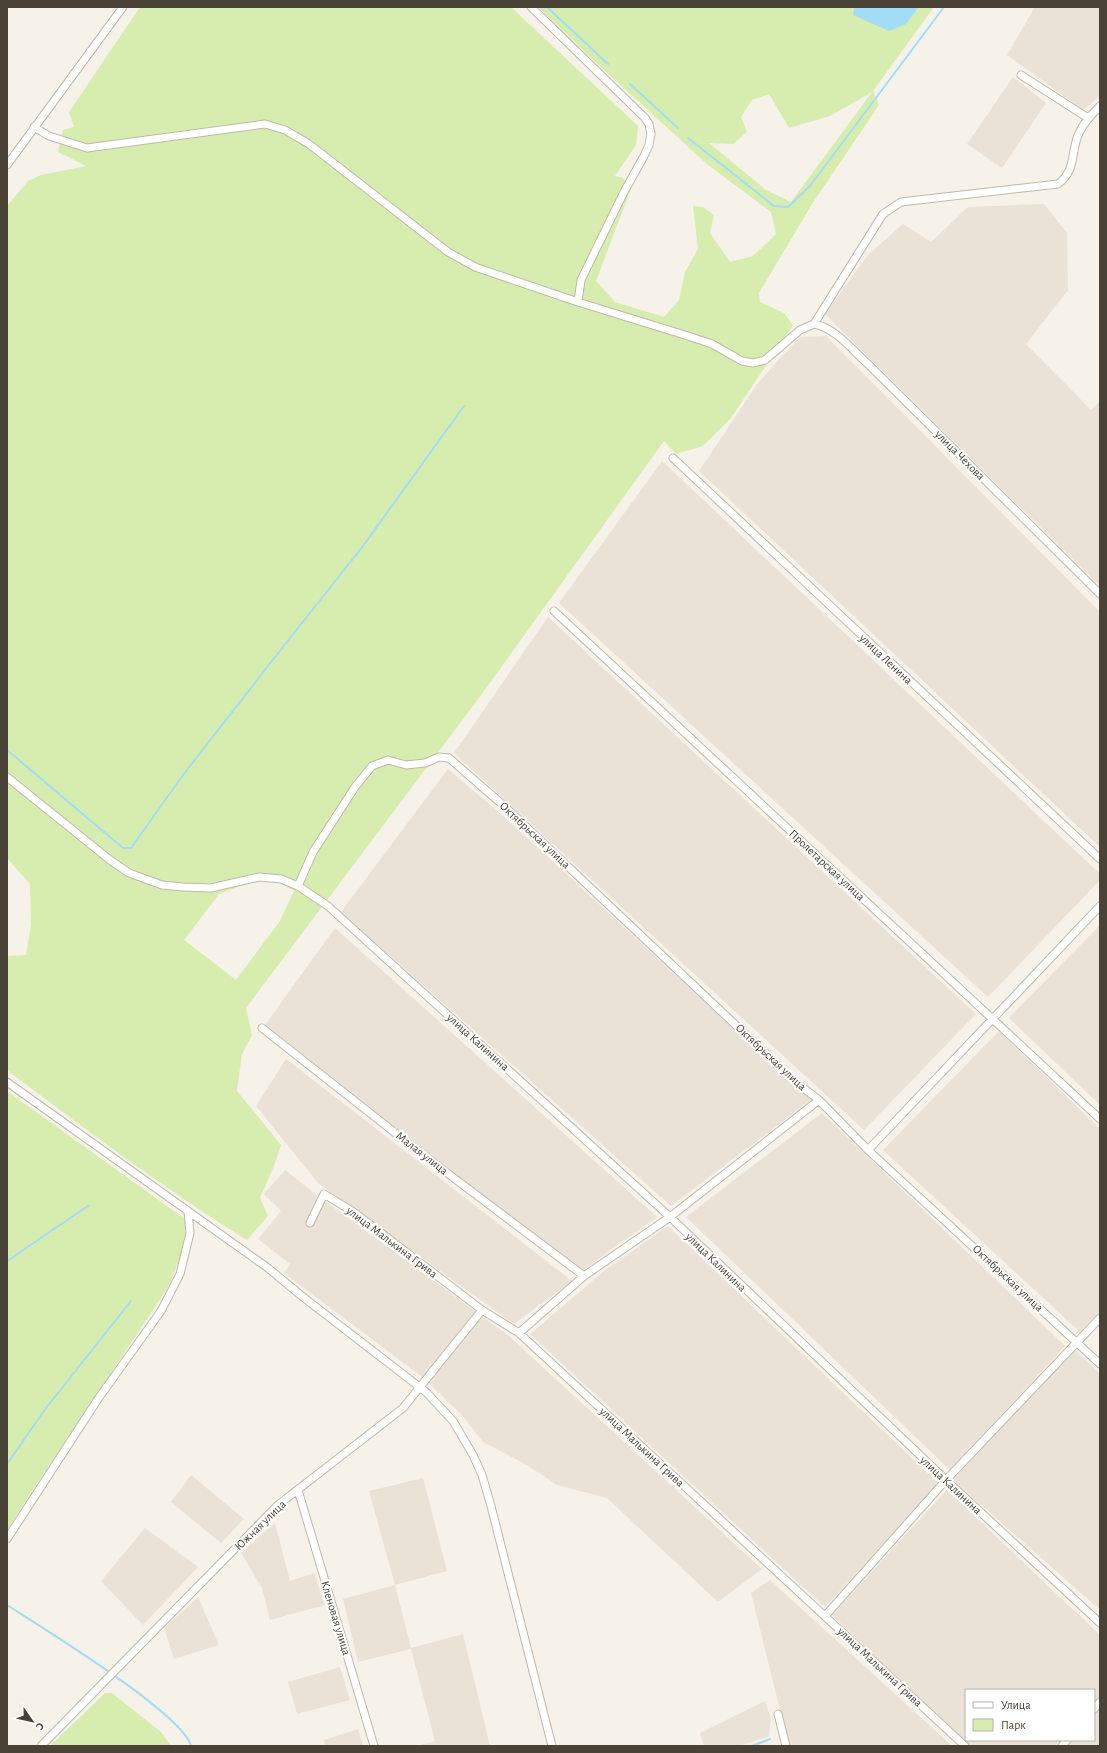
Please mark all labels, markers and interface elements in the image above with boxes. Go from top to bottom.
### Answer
street label: улица Чехова [931,427,987,483]
street label: улица Ленина [856,631,915,687]
street label: Октябрьская улица [497,799,573,872]
street label: Пролетарская улица [786,827,867,904]
street label: улица Калинина [443,1010,512,1074]
street label: Октябрьская улица [733,1021,809,1094]
street label: Малая улица [393,1129,451,1178]
street label: улица Малькина Грива [343,1203,440,1281]
street label: улица Калинина [682,1230,749,1295]
street label: Октябрьская улица [970,1242,1046,1315]
street label: улица Малькина Грива [596,1404,687,1490]
street label: улица Калинина [917,1453,984,1517]
street label: Южная улица [232,1497,289,1553]
street label: Кленовая улица [318,1579,353,1657]
street label: улица Малькина Грива [834,1624,925,1710]
legend [965,1689,1095,1741]
text: Улица [1001,1699,1031,1711]
north arrow [12,1701,52,1741]
text: Парк [1001,1719,1026,1731]
text: С [34,1721,46,1732]

